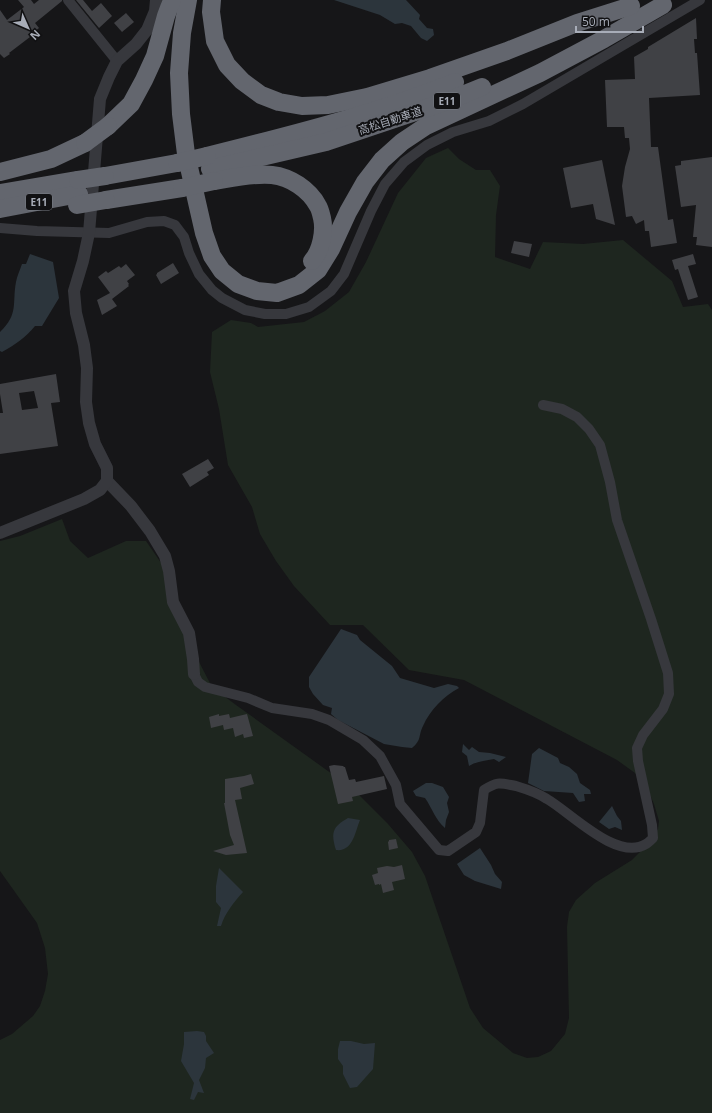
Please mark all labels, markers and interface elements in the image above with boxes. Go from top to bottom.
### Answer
north arrow [8,8,48,48]
scale bar [576,8,643,34]
text: 50 m [582,13,610,30]
text: N [27,27,44,44]
road number: E11 [434,93,460,109]
street label: 高松自動車道 [356,103,424,137]
road number: E11 [26,194,52,210]

